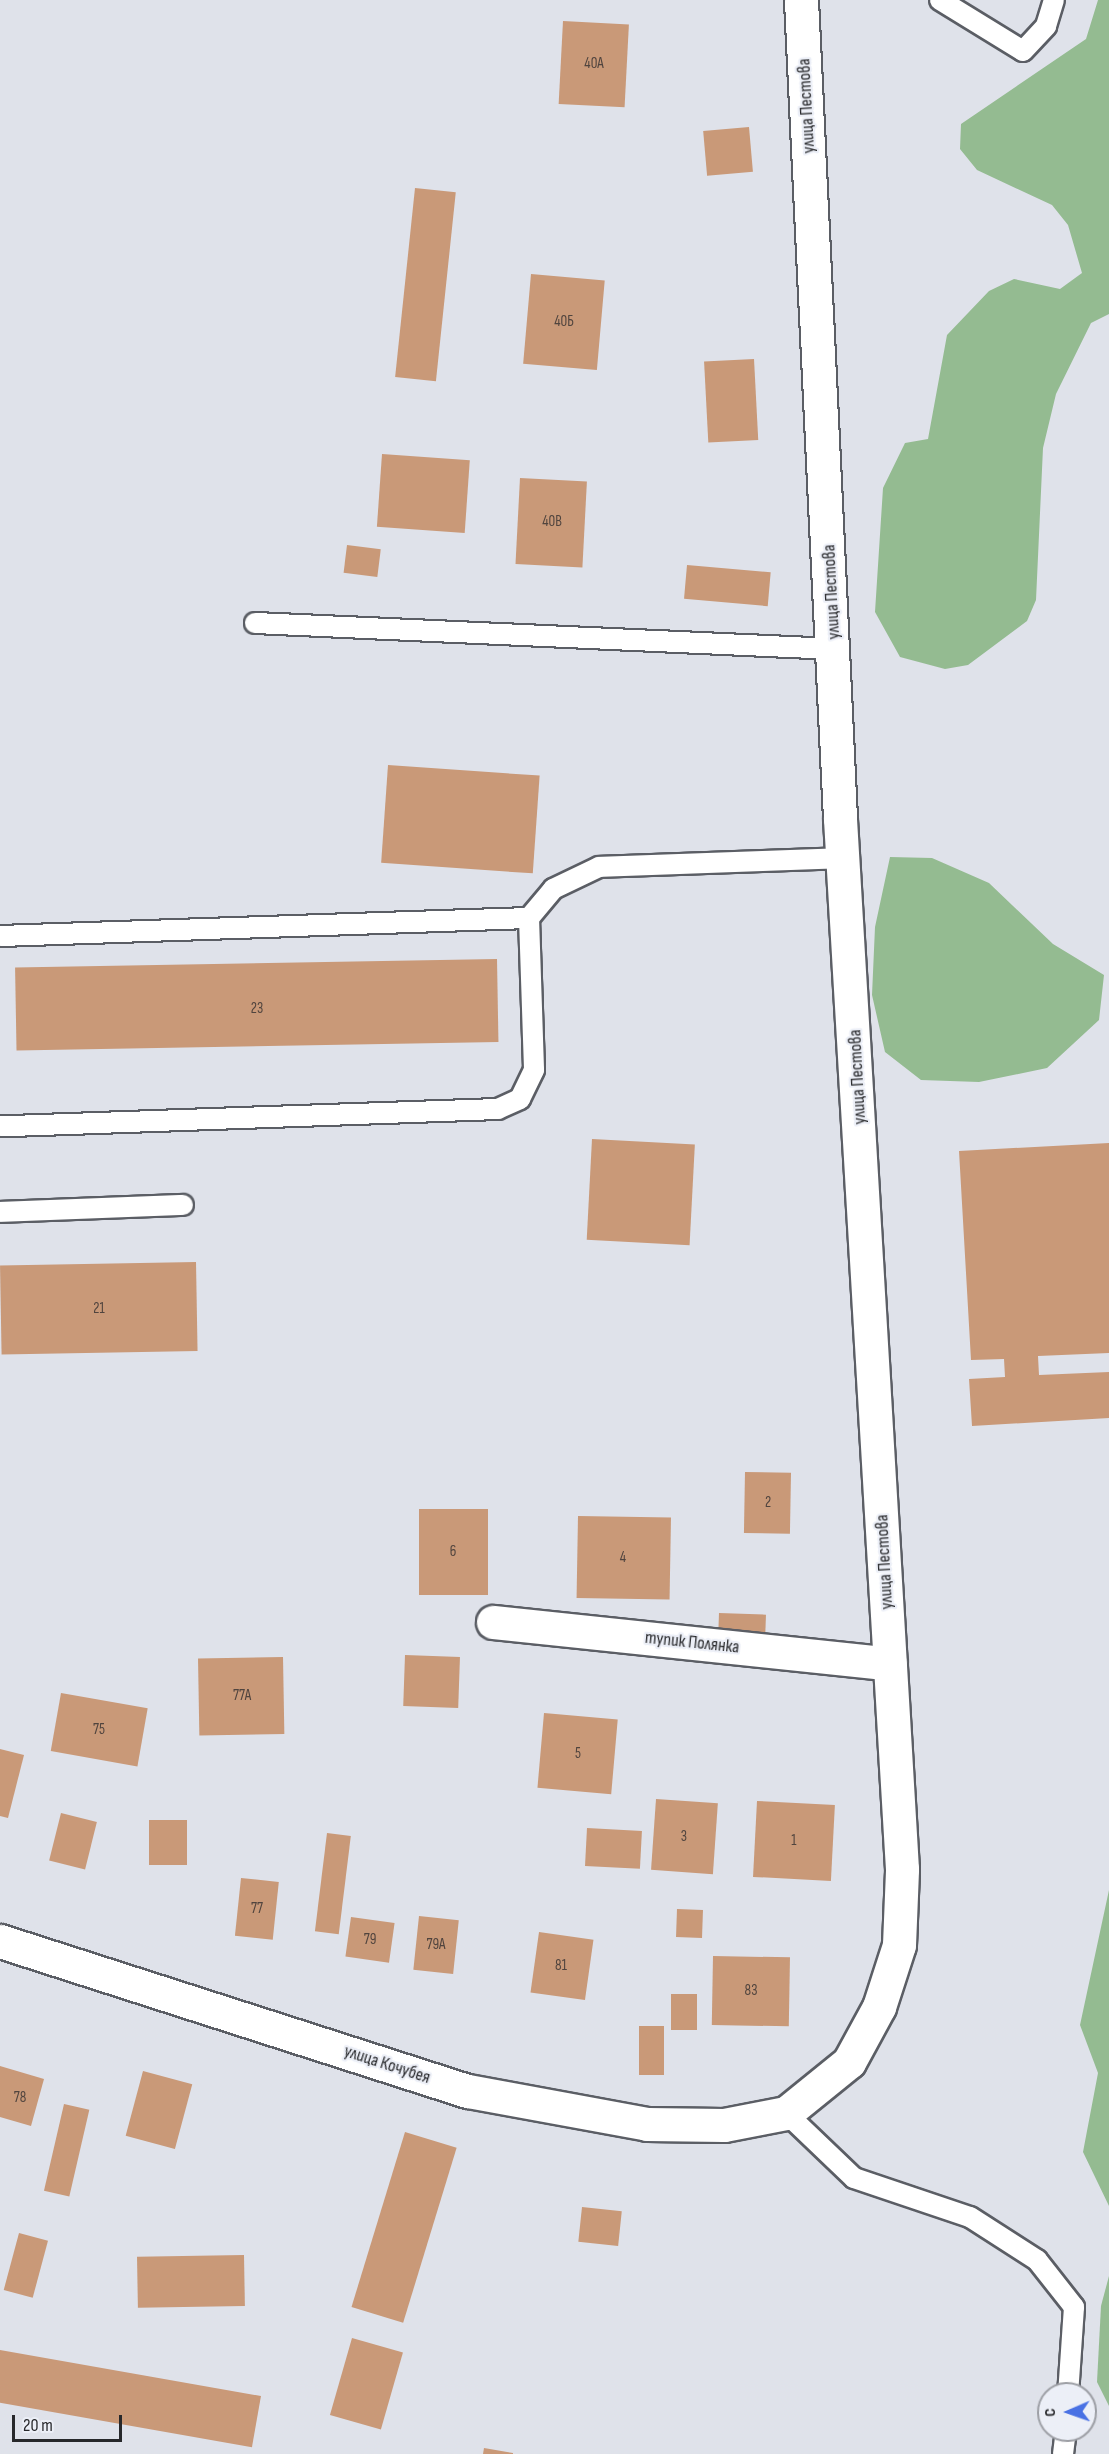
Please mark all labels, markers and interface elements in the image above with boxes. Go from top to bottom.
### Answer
house number: 40А [584,55,604,73]
street label: улица Пестова [794,58,820,154]
house number: 40Б [554,313,574,331]
house number: 40В [542,513,562,531]
street label: улица Пестова [819,544,845,640]
house number: 23 [251,1000,263,1018]
street label: улица Пестова [845,1029,871,1125]
house number: 21 [93,1300,105,1318]
house number: 2 [765,1494,771,1512]
street label: улица Пестова [872,1514,898,1610]
house number: 6 [450,1543,456,1561]
house number: 4 [620,1549,626,1567]
street label: тупик Полянка [644,1627,740,1659]
house number: 77А [233,1687,251,1705]
house number: 75 [93,1721,105,1739]
house number: 5 [575,1745,581,1763]
house number: 3 [681,1828,687,1846]
house number: 1 [791,1832,797,1850]
house number: 77 [251,1900,263,1918]
house number: 79 [364,1931,376,1949]
house number: 79А [426,1936,446,1954]
house number: 81 [555,1957,567,1975]
house number: 83 [745,1982,757,2000]
street label: улица Кочубея [341,2041,433,2089]
house number: 78 [14,2089,26,2107]
north arrow [1037,2382,1097,2442]
scale bar [15,2403,124,2441]
text: С [1041,2408,1060,2417]
text: 20 m [23,2415,53,2436]

